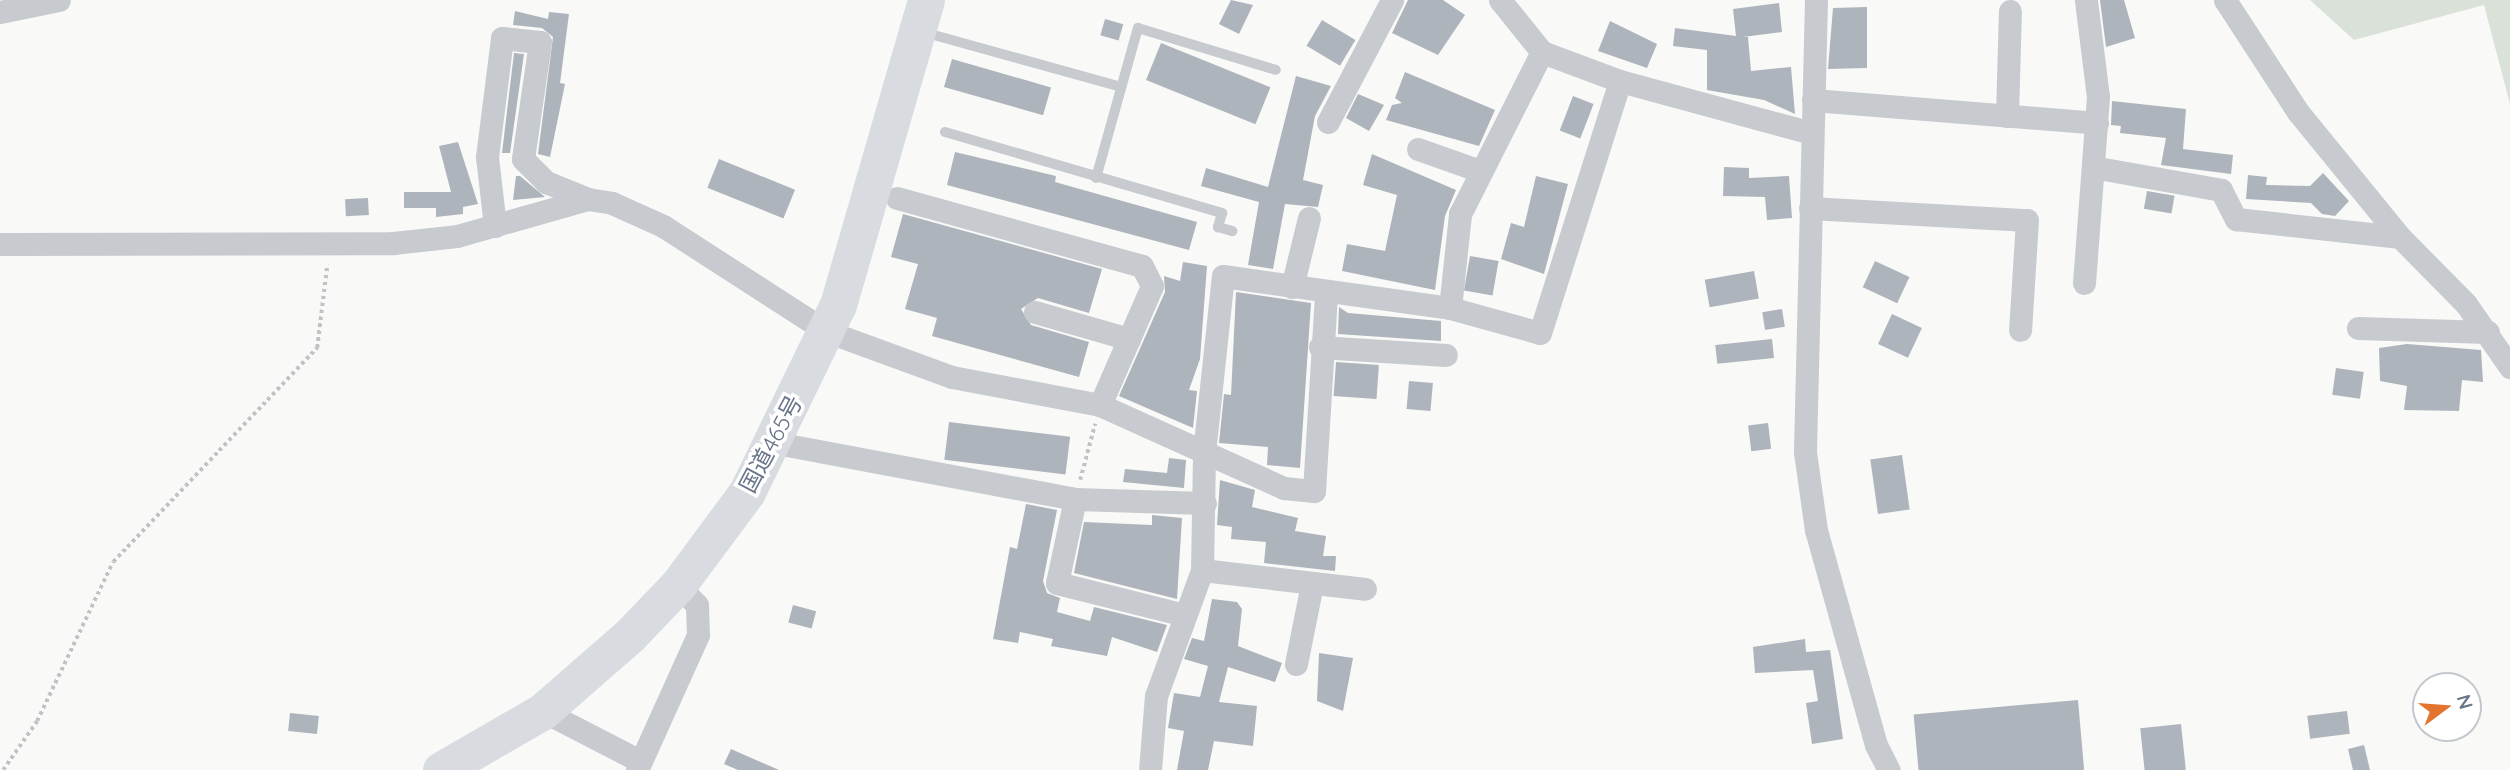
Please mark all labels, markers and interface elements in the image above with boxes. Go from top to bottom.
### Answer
street label: 国道465号 [734,391,808,497]
north arrow [2412,672,2482,742]
text: N [2452,692,2479,712]

